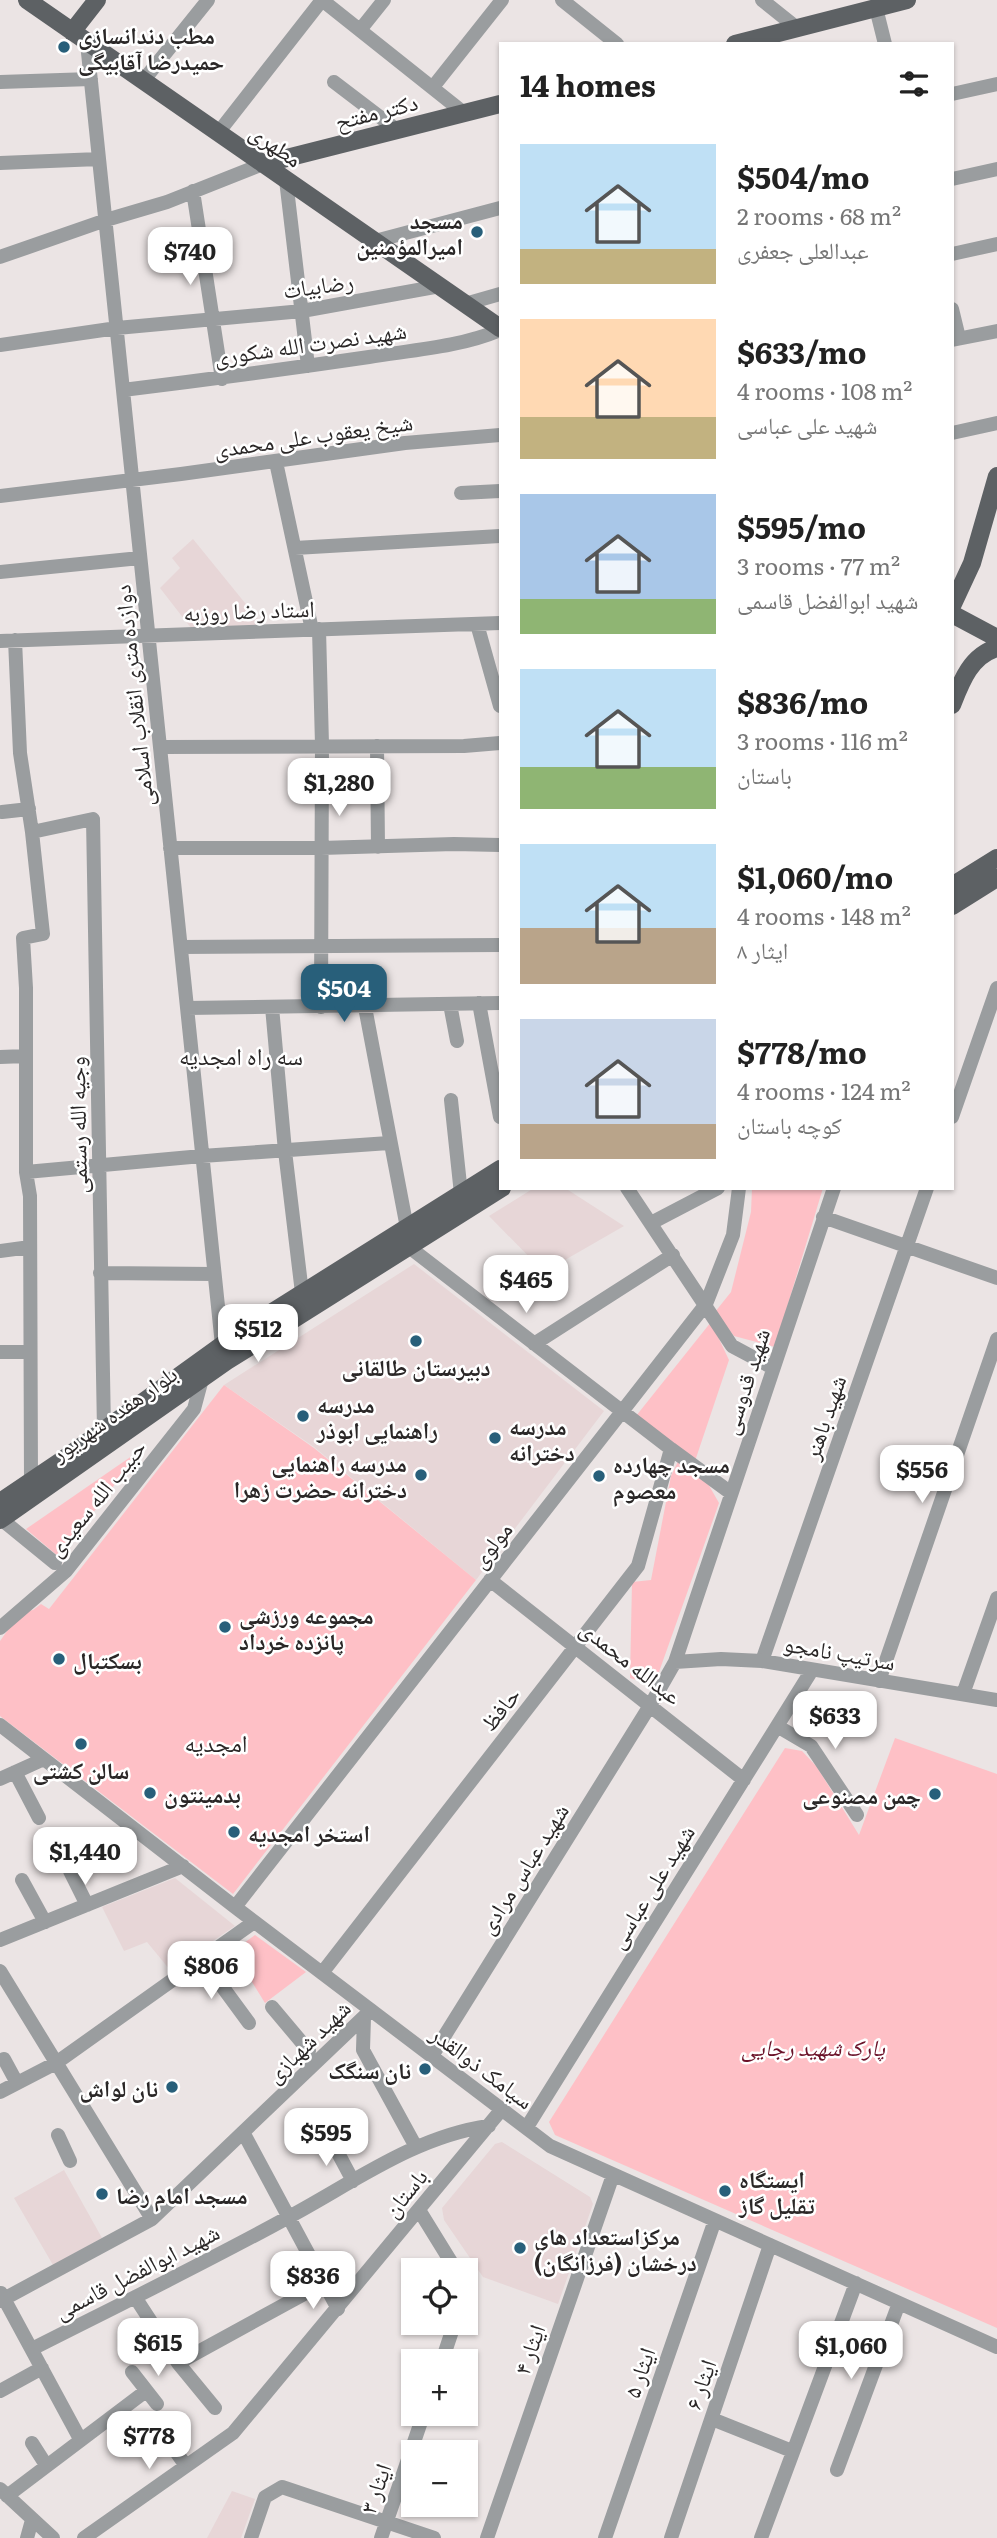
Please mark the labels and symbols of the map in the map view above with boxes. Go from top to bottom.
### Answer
place label: مطب دندانسازی حمیدرضا آقابیگی [78,17,224,77]
marker: مطب دندانسازی حمیدرضا آقابیگی [56,39,72,55]
street label: دکتر مفتح [331,83,421,137]
street label: مطهری [244,114,310,174]
place label: مسجد امیرالمؤمنین [356,202,463,262]
marker: مسجد امیرالمؤمنین [469,224,485,240]
pin: $740 [149,228,231,287]
street label: رضابیات [280,262,356,306]
street label: شهید نصرت الله شکوری [212,312,408,372]
street label: شیخ یعقوب علی محمدی [211,403,415,465]
street label: دوازده متری انقلاب اسلامی [103,583,161,809]
street label: استاد رضا روزبه [183,590,315,628]
pin: $1,280 [282,758,396,818]
pin: $504 [303,964,385,1024]
district label: سه راه امجدیه [179,1037,303,1072]
street label: وجیه الله رستمی [58,1056,94,1194]
pin: $465 [485,1256,567,1315]
pin: $512 [217,1304,299,1364]
street label: شهید قدوسی [711,1323,777,1439]
marker: دبیرستان طالقانی [408,1333,424,1349]
place label: دبیرستان طالقانی [341,1349,491,1383]
street label: بلوار هفده شهریور [42,1356,183,1469]
street label: شهید باهنر [792,1370,853,1465]
place label: مدرسه راهنمایی ابوذر [316,1386,438,1446]
marker: مدرسه راهنمایی ابوذر [295,1408,311,1424]
place label: مدرسه دخترانه [509,1408,575,1468]
marker: مدرسه دخترانه [487,1430,503,1446]
street label: حبیب الله سعیدی [37,1431,153,1563]
place label: مدرسه راهنمایی دخترانه حضرت زهرا [234,1445,407,1505]
place label: مسجد چهارده معصوم [613,1446,730,1507]
pin: $556 [881,1446,963,1505]
marker: مدرسه راهنمایی دخترانه حضرت زهرا [413,1467,429,1483]
marker: مسجد چهارده معصوم [591,1468,607,1484]
street label: مولوی [461,1513,519,1575]
place label: مجموعه ورزشی پانزده خرداد [239,1597,374,1657]
street label: عبدالله محمدی [574,1610,690,1712]
marker: مجموعه ورزشی پانزده خرداد [217,1619,233,1635]
street label: سرتیپ نامجو [782,1624,898,1678]
place label: بسکتبال [73,1642,142,1676]
marker: بسکتبال [51,1651,67,1667]
street label: حافظ [471,1679,527,1737]
pin: $633 [794,1692,876,1751]
district label: امجدیه [184,1724,248,1759]
marker: سالن کشتی [73,1736,89,1752]
place label: سالن کشتی [33,1752,129,1786]
place label: بدمینتون [164,1776,241,1810]
place label: چمن مصنوعی [802,1777,921,1811]
marker: بدمینتون [142,1785,158,1801]
marker: چمن مصنوعی [927,1786,943,1802]
street label: شهید عباس مرادی [468,1796,576,1940]
place label: استخر امجدیه [248,1815,370,1849]
street label: شهید علی عباسی [598,1817,702,1955]
marker: استخر امجدیه [226,1824,242,1840]
pin: $1,440 [28,1828,142,1887]
pin: $806 [170,1941,252,2001]
street label: شهید شهبازی [257,1991,357,2089]
street label: سیامک ذوالقدر [423,2015,542,2116]
park label: پارک شهید رجایی [741,2029,886,2063]
place label: نان سنگک [328,2052,411,2086]
marker: نان سنگک [417,2061,433,2077]
place label: نان لواش [79,2070,158,2104]
marker: نان لواش [164,2079,180,2095]
pin: $595 [285,2108,367,2168]
street label: باستان [374,2160,434,2224]
place label: ایستگاه تقلیل گاز [738,2161,815,2221]
place label: مسجد امام رضا [116,2177,248,2212]
marker: ایستگاه تقلیل گاز [717,2183,733,2199]
marker: مسجد امام رضا [94,2186,110,2202]
street label: شهید ابوالفضل قاسمی [47,2214,225,2326]
place label: مرکزاستعداد های درخشان (فرزانگان) [534,2218,697,2278]
marker: مرکزاستعداد های درخشان (فرزانگان) [512,2240,528,2256]
pin: $836 [272,2252,354,2311]
pin: $615 [117,2318,199,2378]
street label: ایثار ۴ [504,2319,552,2379]
pin: $1,060 [794,2322,908,2381]
street label: ایثار ۵ [614,2342,662,2402]
street label: ایثار ۶ [675,2354,723,2414]
pin: $778 [108,2412,190,2471]
street label: ایثار ۳ [350,2458,398,2518]

